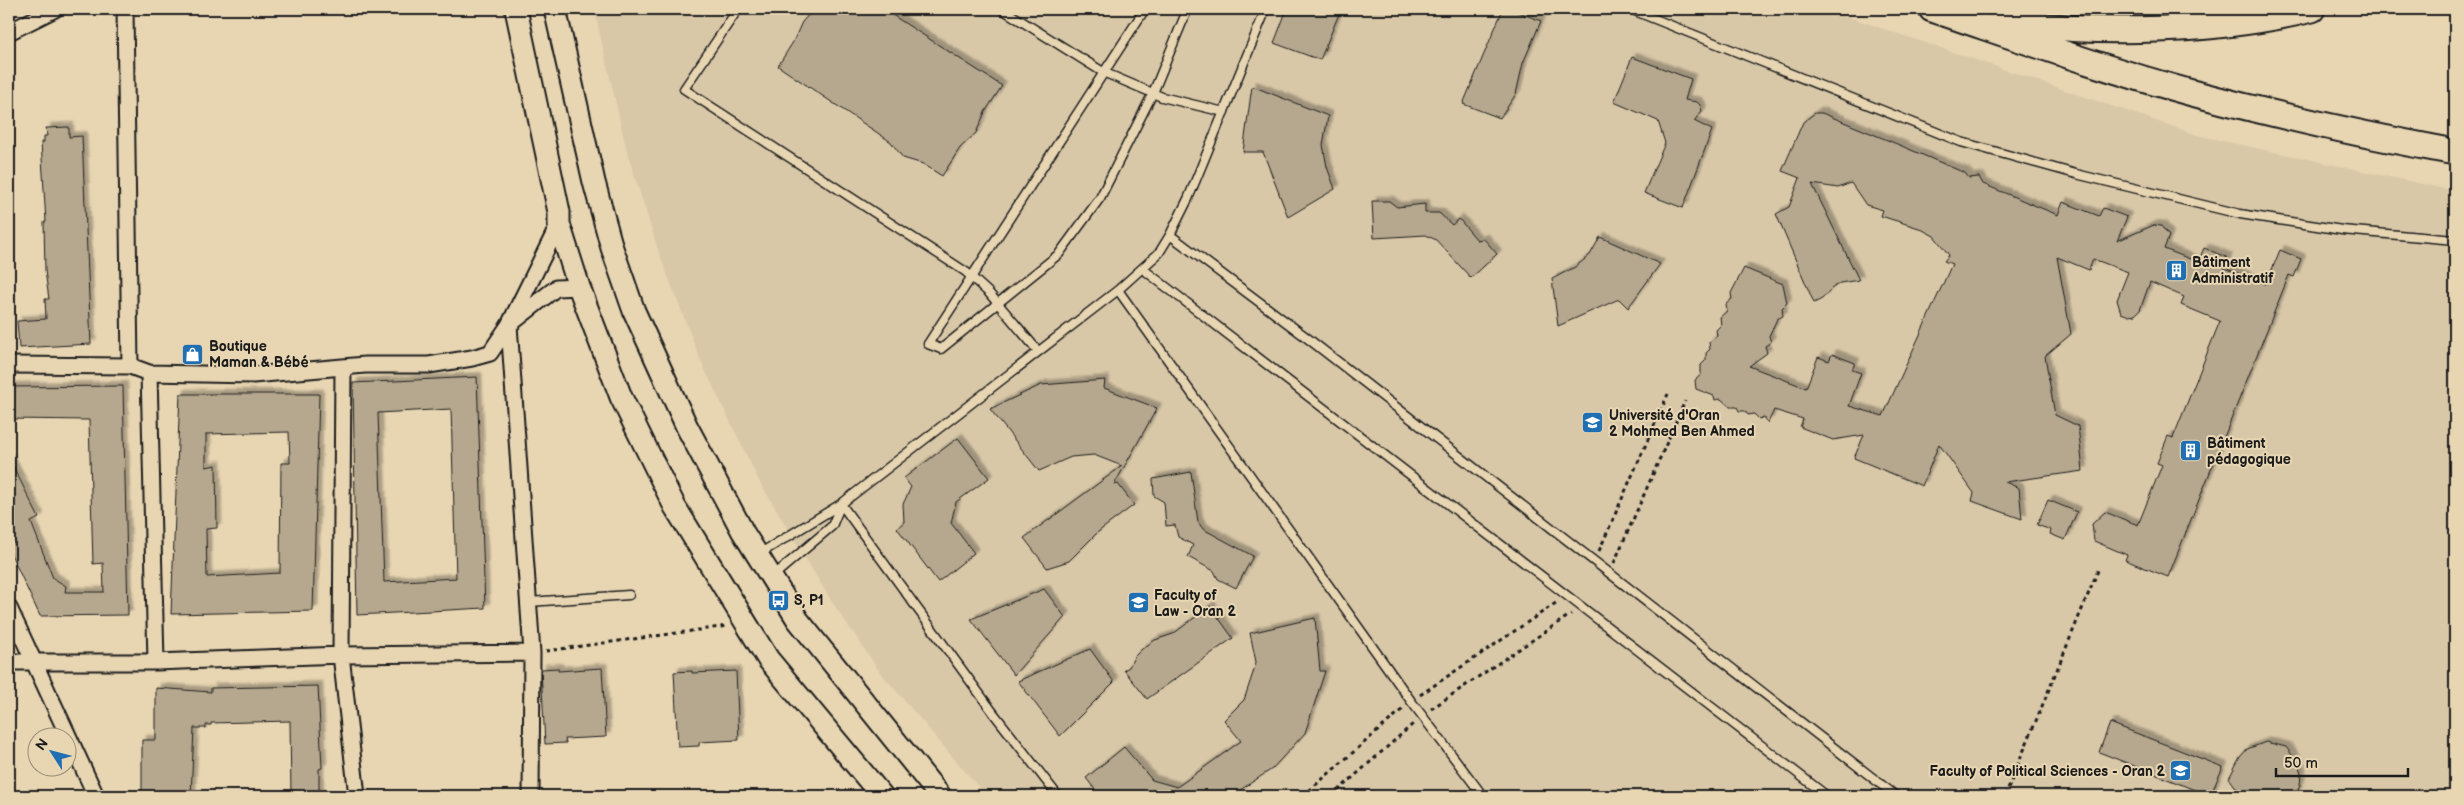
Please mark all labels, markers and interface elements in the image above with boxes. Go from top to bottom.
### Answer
place label: Bâtiment Administratif [2191,254,2274,287]
building icon: Bâtiment Administratif [2164,258,2188,282]
place label: Boutique Maman & Bébé [209,338,309,371]
shop icon: Boutique Maman & Bébé [181,342,205,366]
place label: Université d'Oran 2 Mohmed Ben Ahmed [1609,407,1755,440]
school or university icon: Université d'Oran 2 Mohmed Ben Ahmed [1581,411,1605,435]
place label: Bâtiment pédagogique [2207,435,2291,468]
building icon: Bâtiment pédagogique [2179,439,2203,463]
place label: Faculty of Law - Oran 2 [1154,587,1236,620]
bus stop icon: S, P1 [766,588,790,612]
school or university icon: Faculty of Law - Oran 2 [1126,591,1150,615]
place label: S, P1 [794,592,824,609]
north arrow [28,728,78,778]
text: N [32,735,52,754]
scale bar [2276,745,2409,777]
text: 50 m [2284,754,2318,773]
school or university icon: Faculty of Political Sciences - Oran 2 [2169,759,2193,783]
place label: Faculty of Political Sciences - Oran 2 [1930,763,2166,780]

